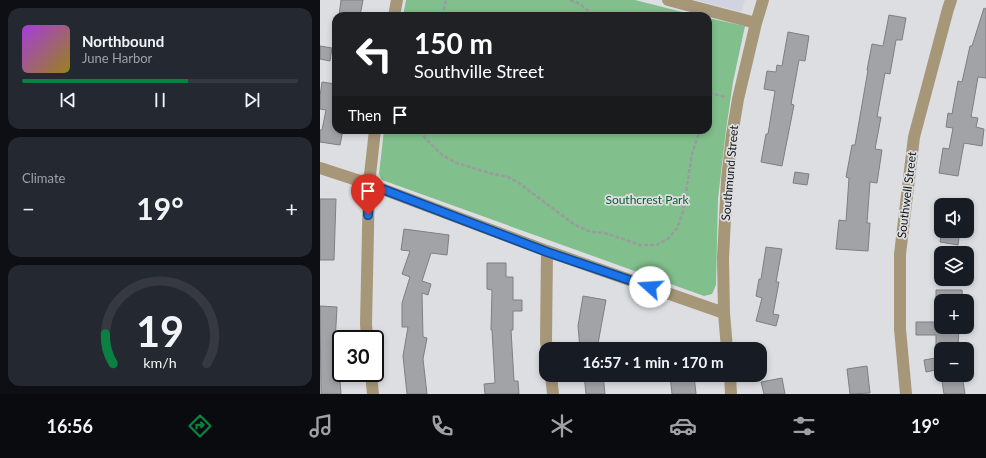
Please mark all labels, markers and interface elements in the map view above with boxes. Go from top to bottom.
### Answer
text: 150 m [414,26,493,60]
icon: left [348,28,400,80]
text: Northbound [82,32,164,50]
text: June Harbor [82,50,152,66]
text: Southville Street [414,60,544,82]
icon: previous [57,89,79,111]
icon: pause [149,89,171,111]
icon: next [241,89,263,111]
icon: arrive [389,104,411,126]
text: Then [348,106,381,124]
street label: Southmund Street [718,124,741,221]
street label: Southwell Street [894,150,919,239]
text: Climate [22,170,65,186]
pin [351,174,385,215]
icon: arrive [357,180,379,202]
text: 19° [136,190,184,226]
park label: Southcrest Park [605,192,689,207]
text: − [22,195,35,222]
text: + [285,195,298,222]
map controls [934,198,974,382]
button: sound [934,198,974,238]
button: layers [934,246,974,286]
position arrow [629,266,671,308]
button: + [934,294,974,334]
text: 19 [136,305,184,355]
speed limit sign: 30 [332,330,384,382]
button: − [934,342,974,382]
text: km/h [143,353,177,370]
text: 16:57 · 1 min · 170 m [583,353,723,371]
icon: directions [186,412,214,440]
icon: music [307,412,335,440]
icon: phone [428,412,456,440]
icon: climate [548,412,576,440]
icon: car [669,412,697,440]
icon: filters [790,412,818,440]
text: 16:56 [46,415,93,437]
text: 19° [911,415,939,437]

